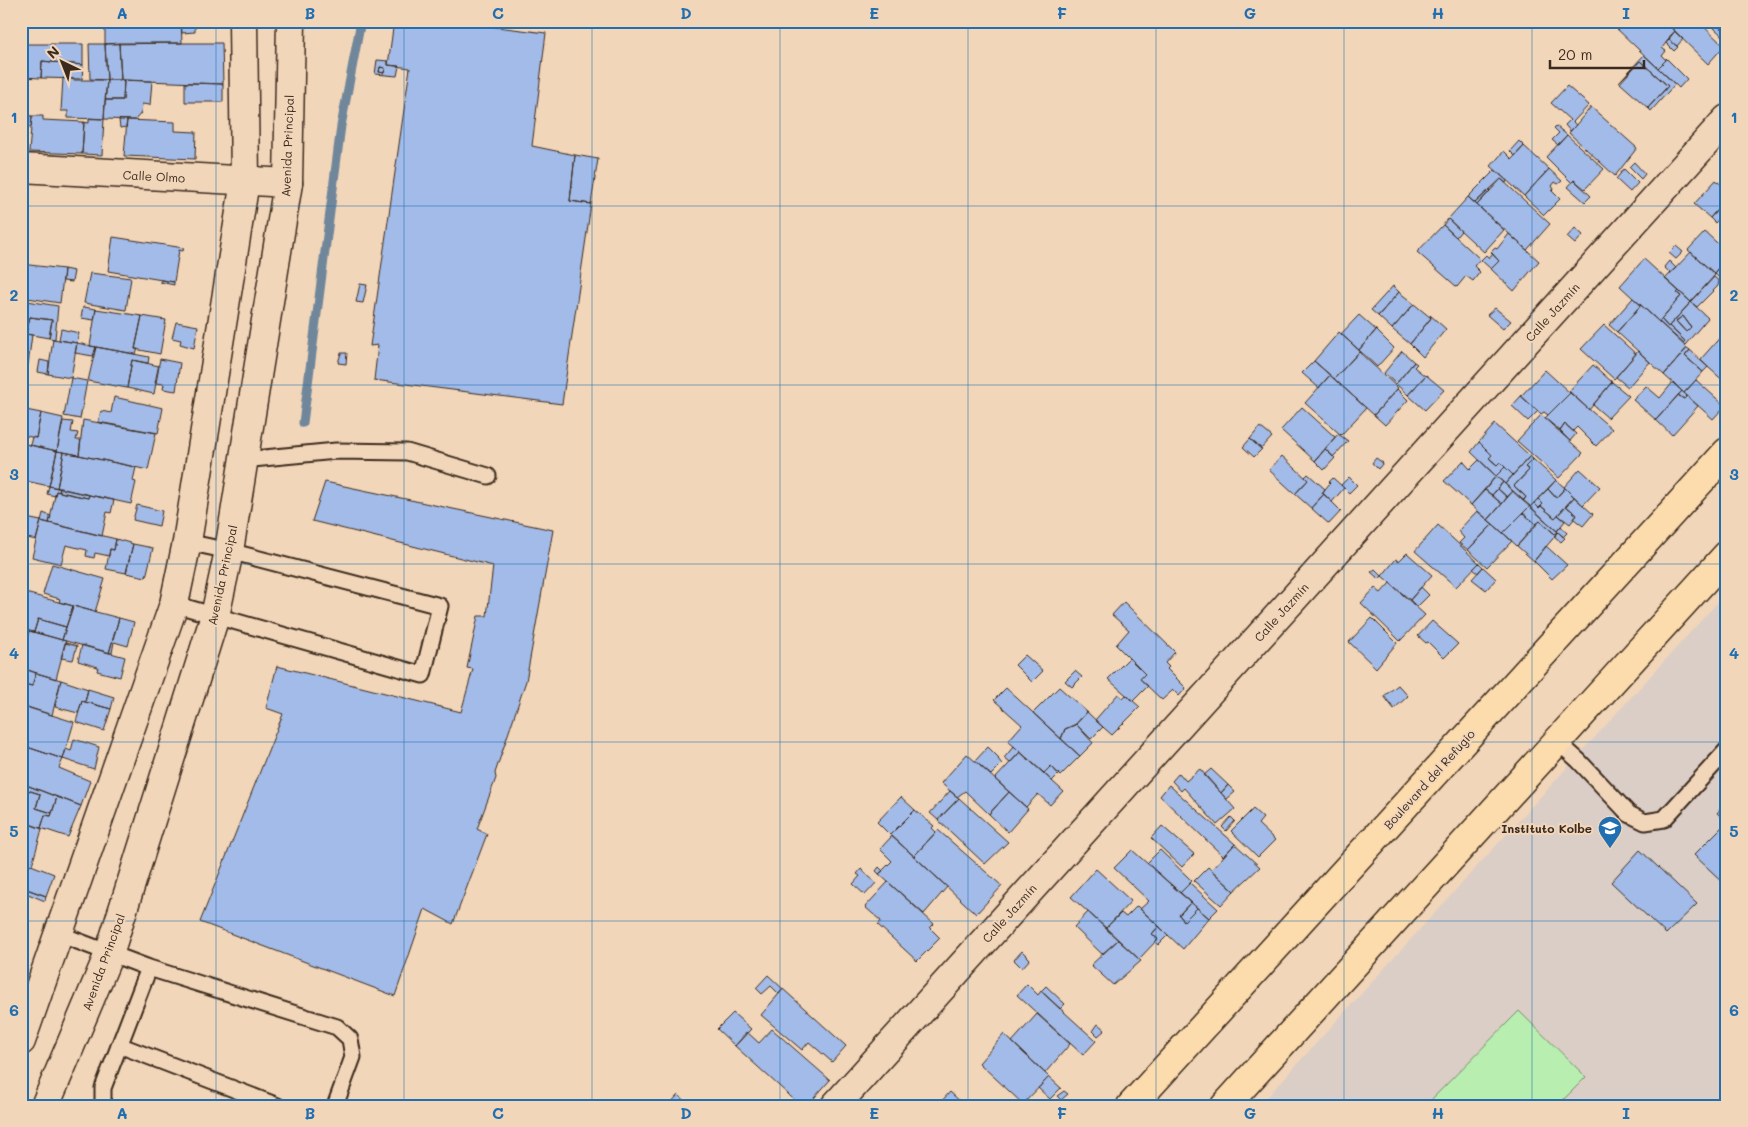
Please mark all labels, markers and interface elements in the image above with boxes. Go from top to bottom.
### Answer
text: A [116,2,128,23]
text: B [305,2,315,23]
text: C [492,2,504,23]
text: D [680,2,692,23]
text: E [869,2,879,23]
text: F [1057,2,1067,23]
text: G [1244,2,1256,23]
text: H [1432,2,1444,23]
text: I [1622,2,1630,23]
north arrow [38,38,88,88]
scale bar [1550,38,1644,70]
text: N [42,42,63,63]
text: 20 m [1558,44,1592,64]
street label: Avenida Principal [277,95,297,197]
text: 1 [10,106,18,127]
text: 1 [1730,106,1738,127]
street label: Calle Olmo [122,166,186,186]
street label: Calle Jazmín [1521,279,1583,345]
text: 2 [10,284,19,305]
text: 2 [1730,284,1739,305]
text: 3 [9,463,19,484]
text: 3 [1729,463,1739,484]
street label: Avenida Principal [204,523,240,627]
street label: Calle Jazmín [1250,579,1312,645]
text: 4 [9,642,19,663]
text: 4 [1729,642,1739,663]
street label: Boulevard del Refugio [1380,726,1478,832]
school or university icon: Instituto Kolbe [1597,815,1623,849]
text: 5 [9,820,19,841]
place label: Instituto Kolbe [1501,820,1592,836]
text: 5 [1729,820,1739,841]
street label: Calle Jazmín [978,880,1040,946]
street label: Avenida Principal [78,911,128,1013]
text: 6 [9,999,19,1020]
text: 6 [1729,999,1739,1020]
text: A [116,1102,128,1123]
text: B [305,1102,315,1123]
text: C [492,1102,504,1123]
text: D [680,1102,692,1123]
text: E [869,1102,879,1123]
text: F [1057,1102,1067,1123]
text: G [1244,1102,1256,1123]
text: H [1432,1102,1444,1123]
text: I [1622,1102,1630,1123]

